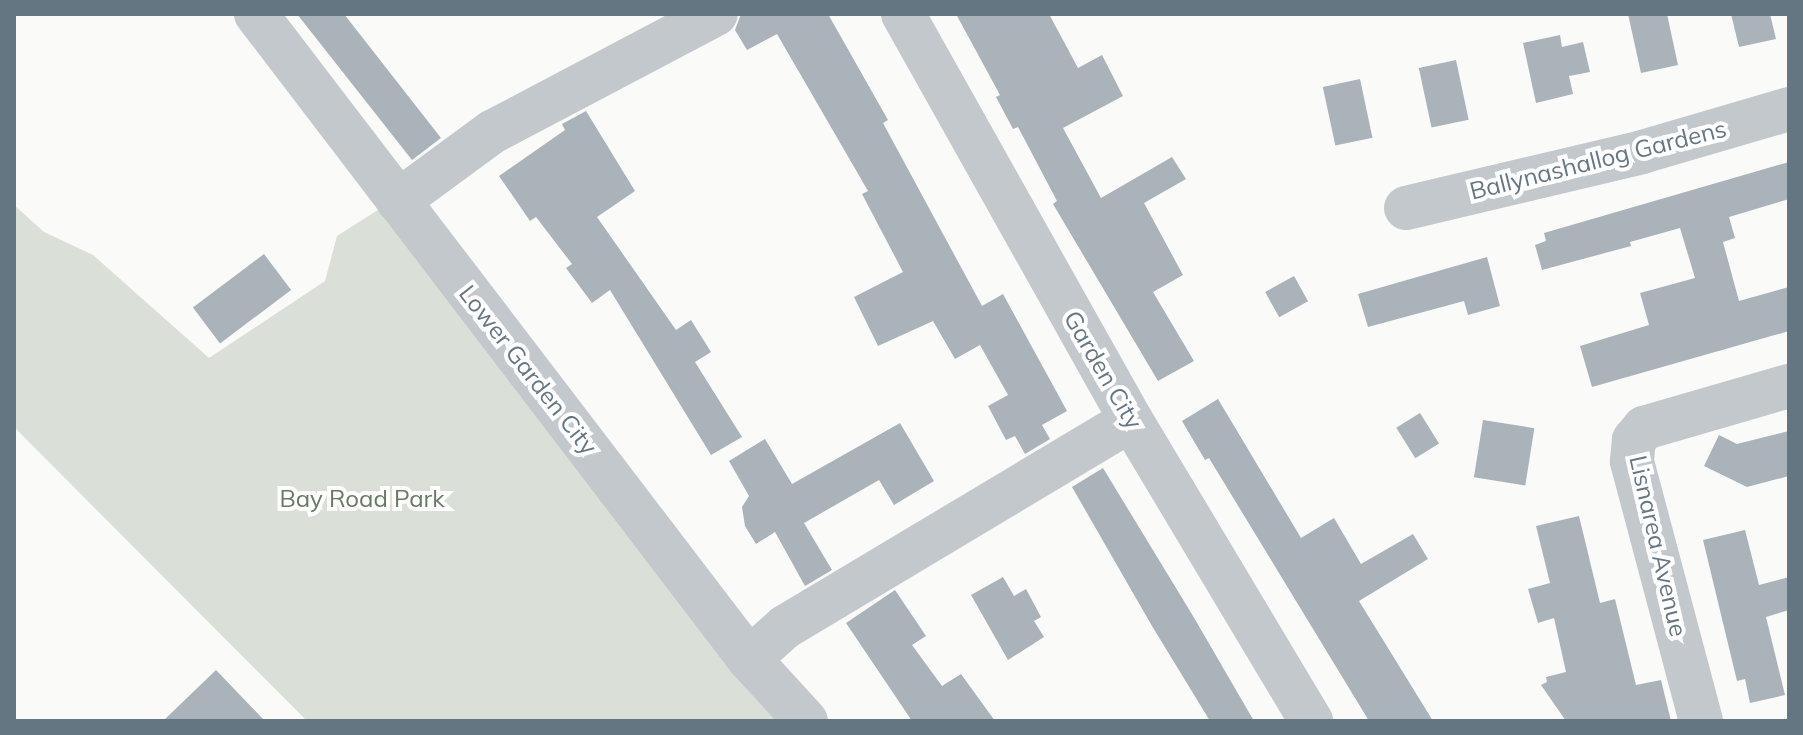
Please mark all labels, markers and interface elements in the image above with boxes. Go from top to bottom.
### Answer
street label: Ballynashallog Gardens [1467,114,1729,206]
street label: Lower Garden City [453,280,603,460]
street label: Garden City [1058,306,1148,434]
street label: Lisnarea Avenue [1623,453,1693,639]
park label: Bay Road Park [279,485,445,513]

